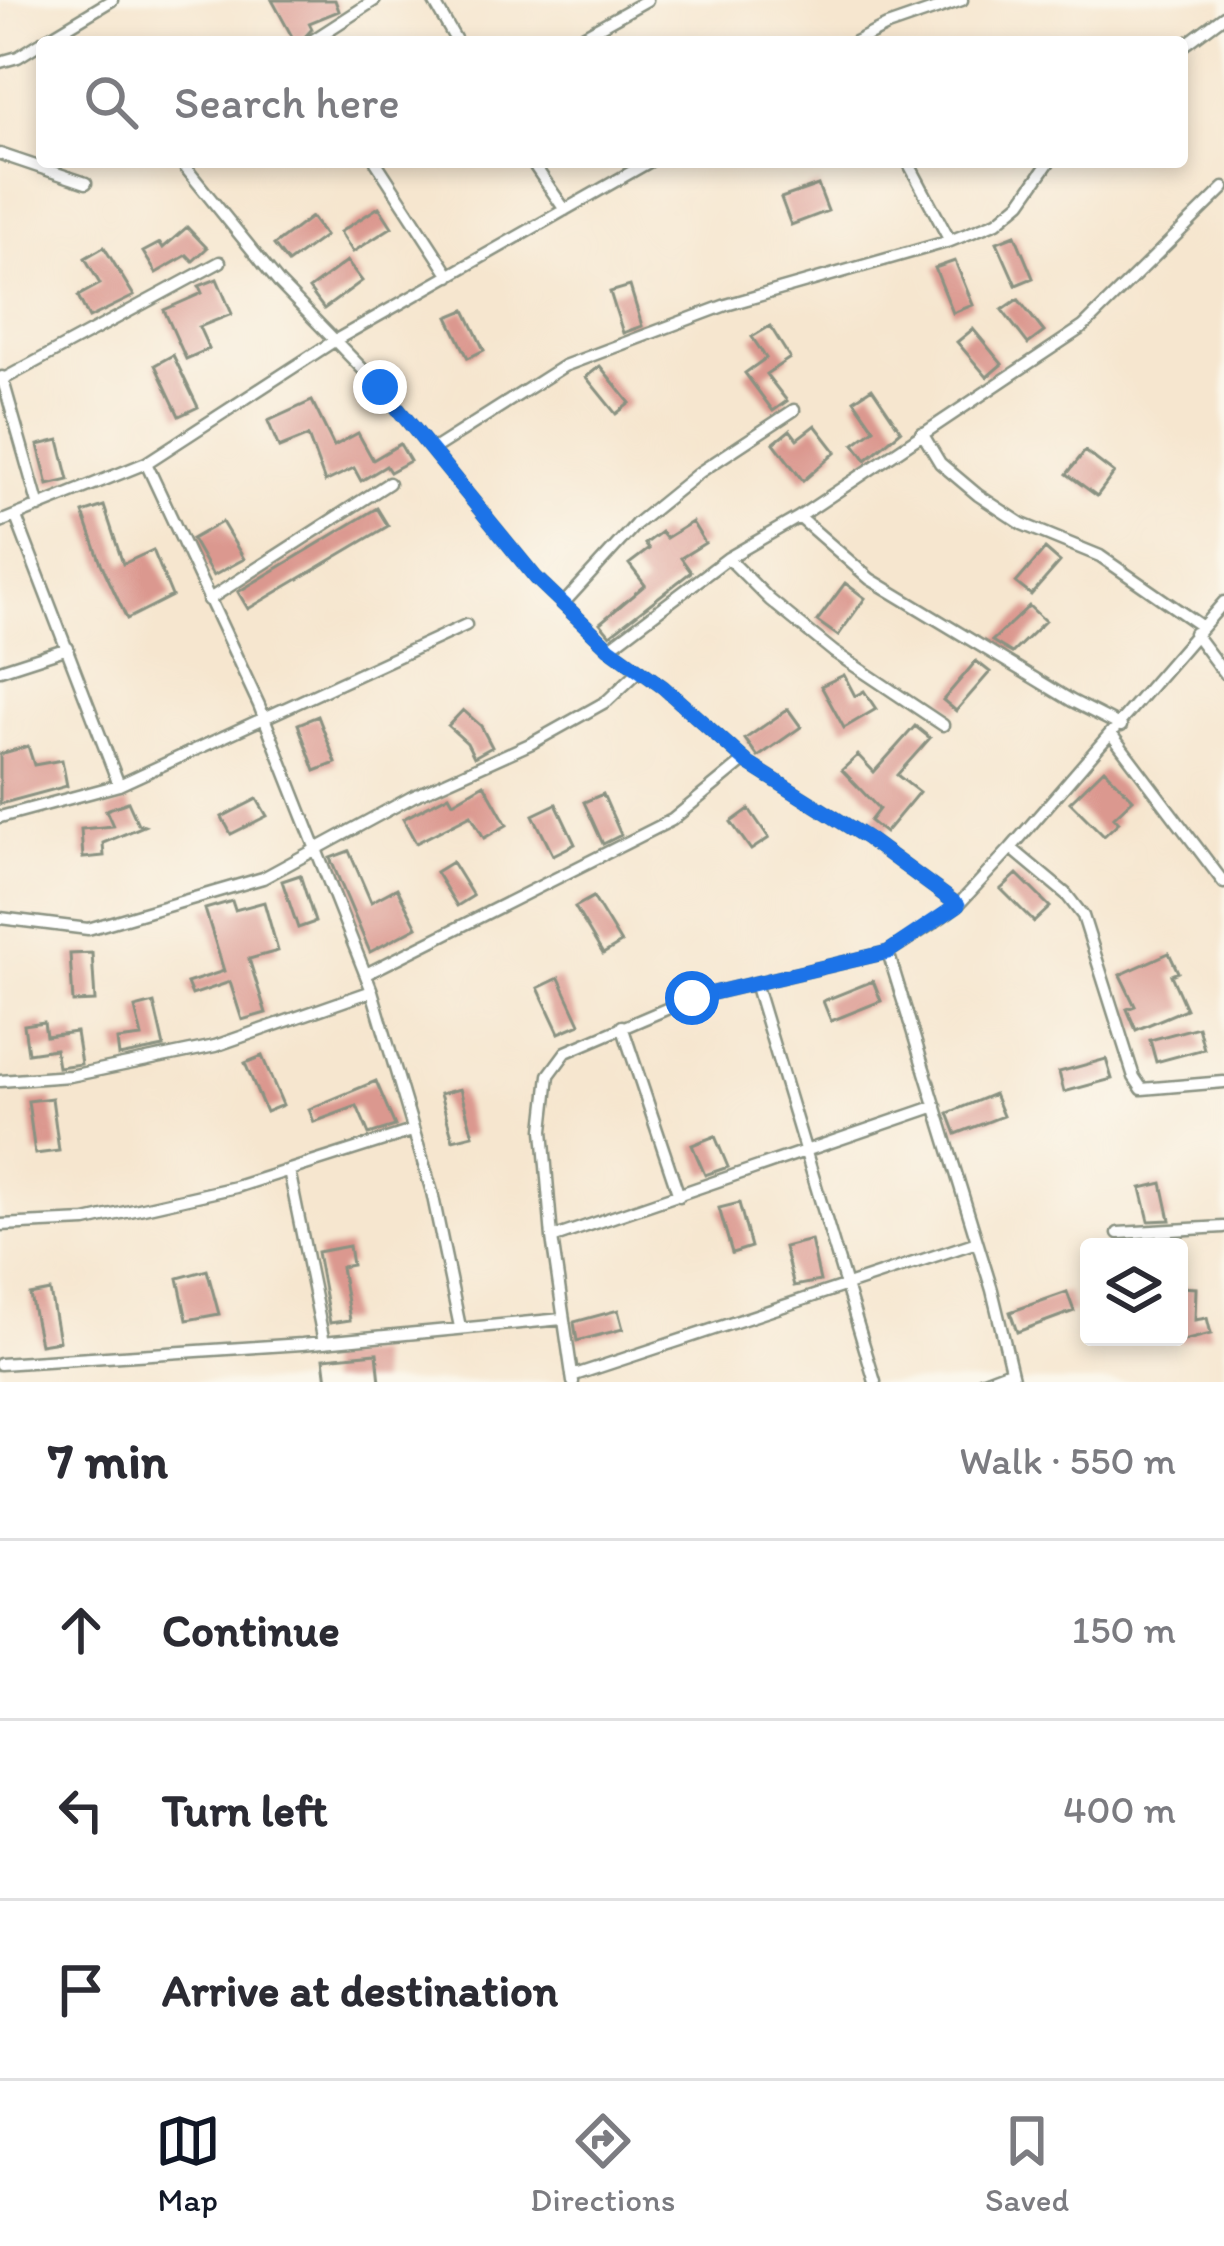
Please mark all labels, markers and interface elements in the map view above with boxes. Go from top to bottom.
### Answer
search box [36,36,1188,168]
icon: search [78,69,144,135]
text: Search here [174,75,400,129]
route end [353,360,407,414]
route start [665,971,719,1025]
map controls [1080,1238,1188,1346]
button: layers [1080,1238,1188,1346]
text: 7 min [48,1430,168,1491]
text: Walk · 550 m [959,1437,1176,1484]
icon: ahead [48,1597,114,1663]
text: Continue [162,1603,340,1657]
text: 150 m [1072,1606,1176,1653]
icon: left [48,1777,114,1843]
text: Turn left [162,1783,328,1837]
text: 400 m [1063,1786,1176,1833]
icon: arrive [48,1957,114,2023]
text: Arrive at destination [162,1963,558,2017]
tab: Map [155,2108,221,2219]
tab: Directions [530,2108,675,2219]
tab: Saved [985,2108,1069,2219]

